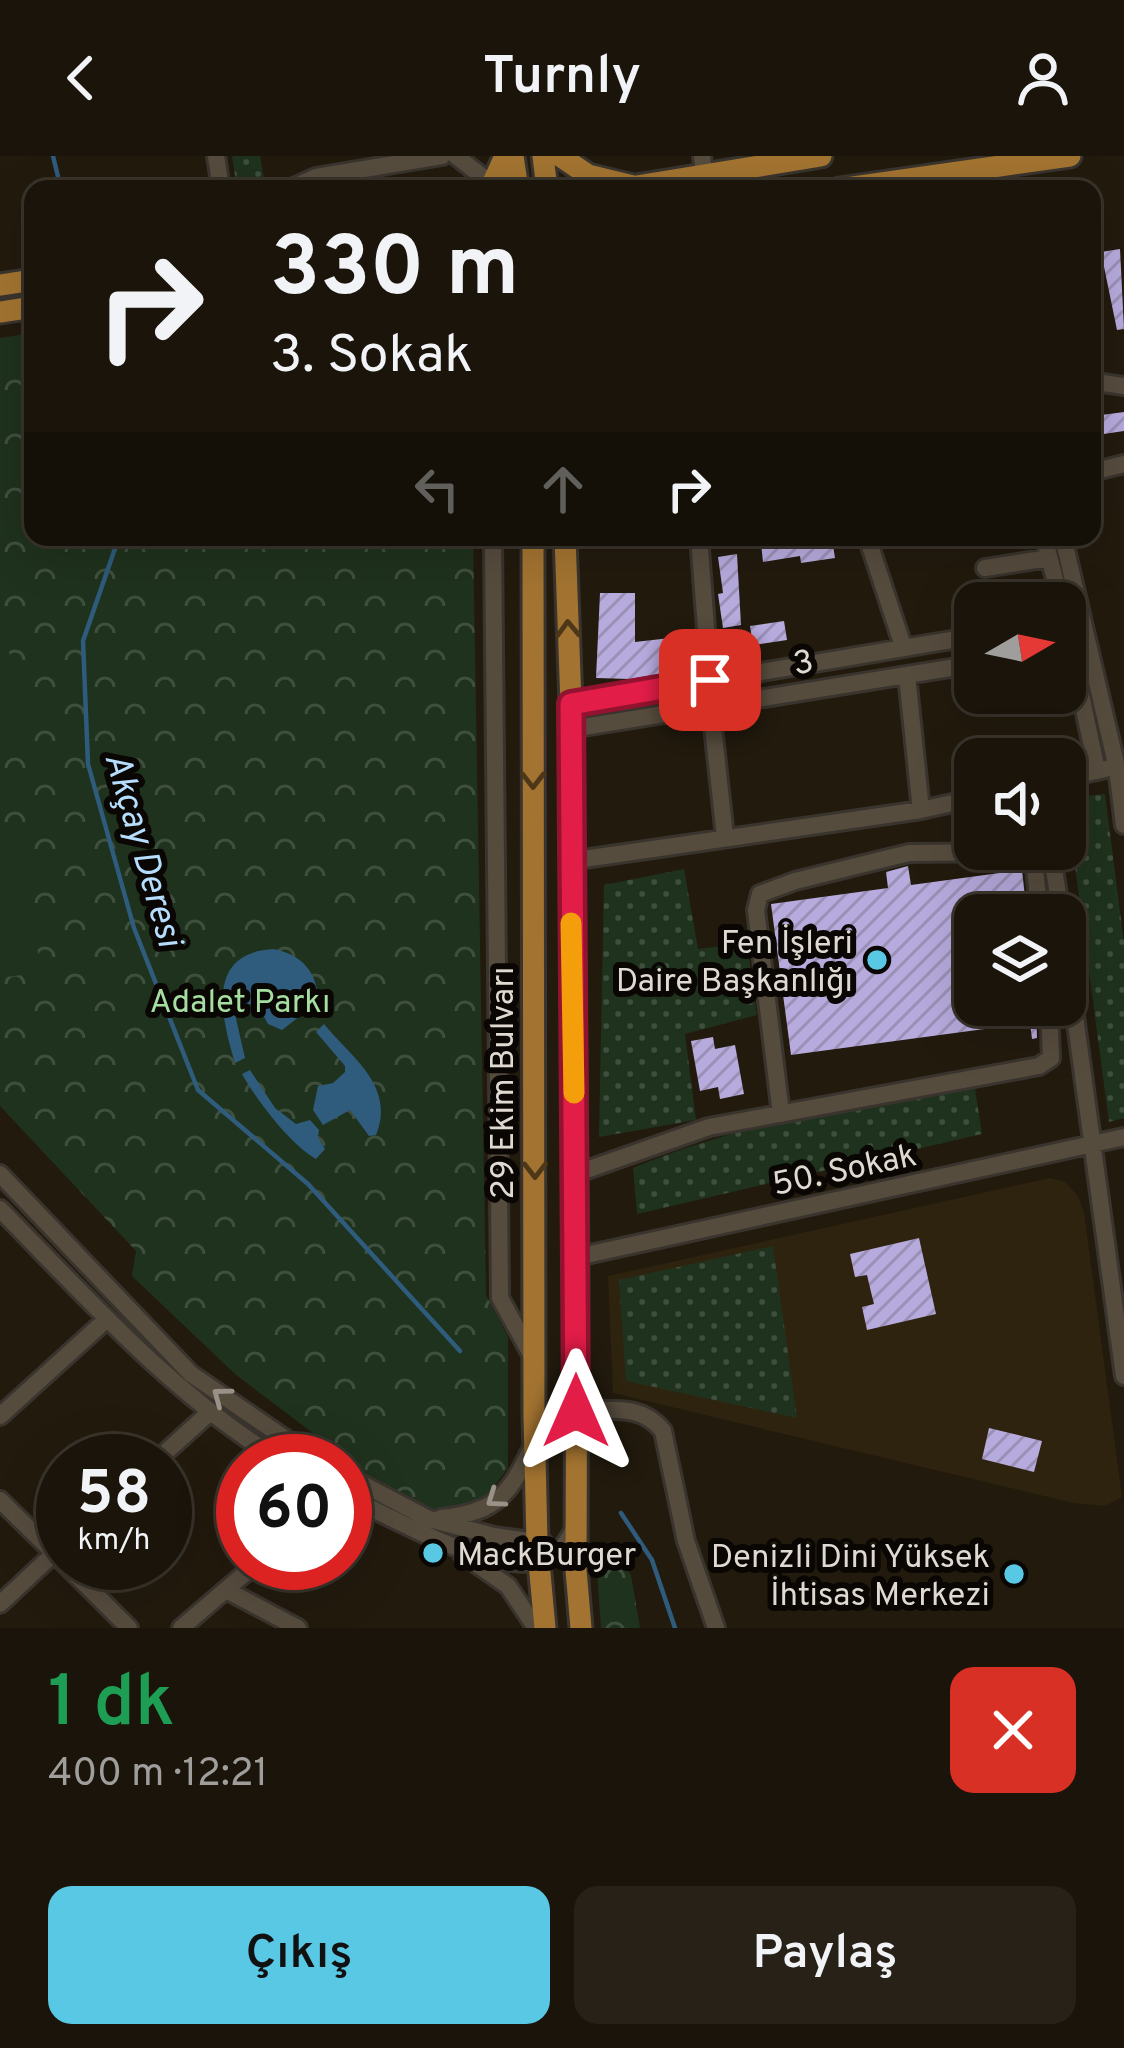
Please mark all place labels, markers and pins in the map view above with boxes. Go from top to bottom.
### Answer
pin [659,629,761,731]
place label: Fen İşleri Daire Başkanlığı [616,924,853,1004]
marker: Fen İşleri Daire Başkanlığı [864,947,890,973]
place label: MackBurger [457,1536,636,1578]
place label: Denizli Dini Yüksek İhtisas Merkezi [711,1538,990,1618]
marker: MackBurger [420,1540,446,1566]
marker: Denizli Dini Yüksek İhtisas Merkezi [1001,1561,1027,1587]

